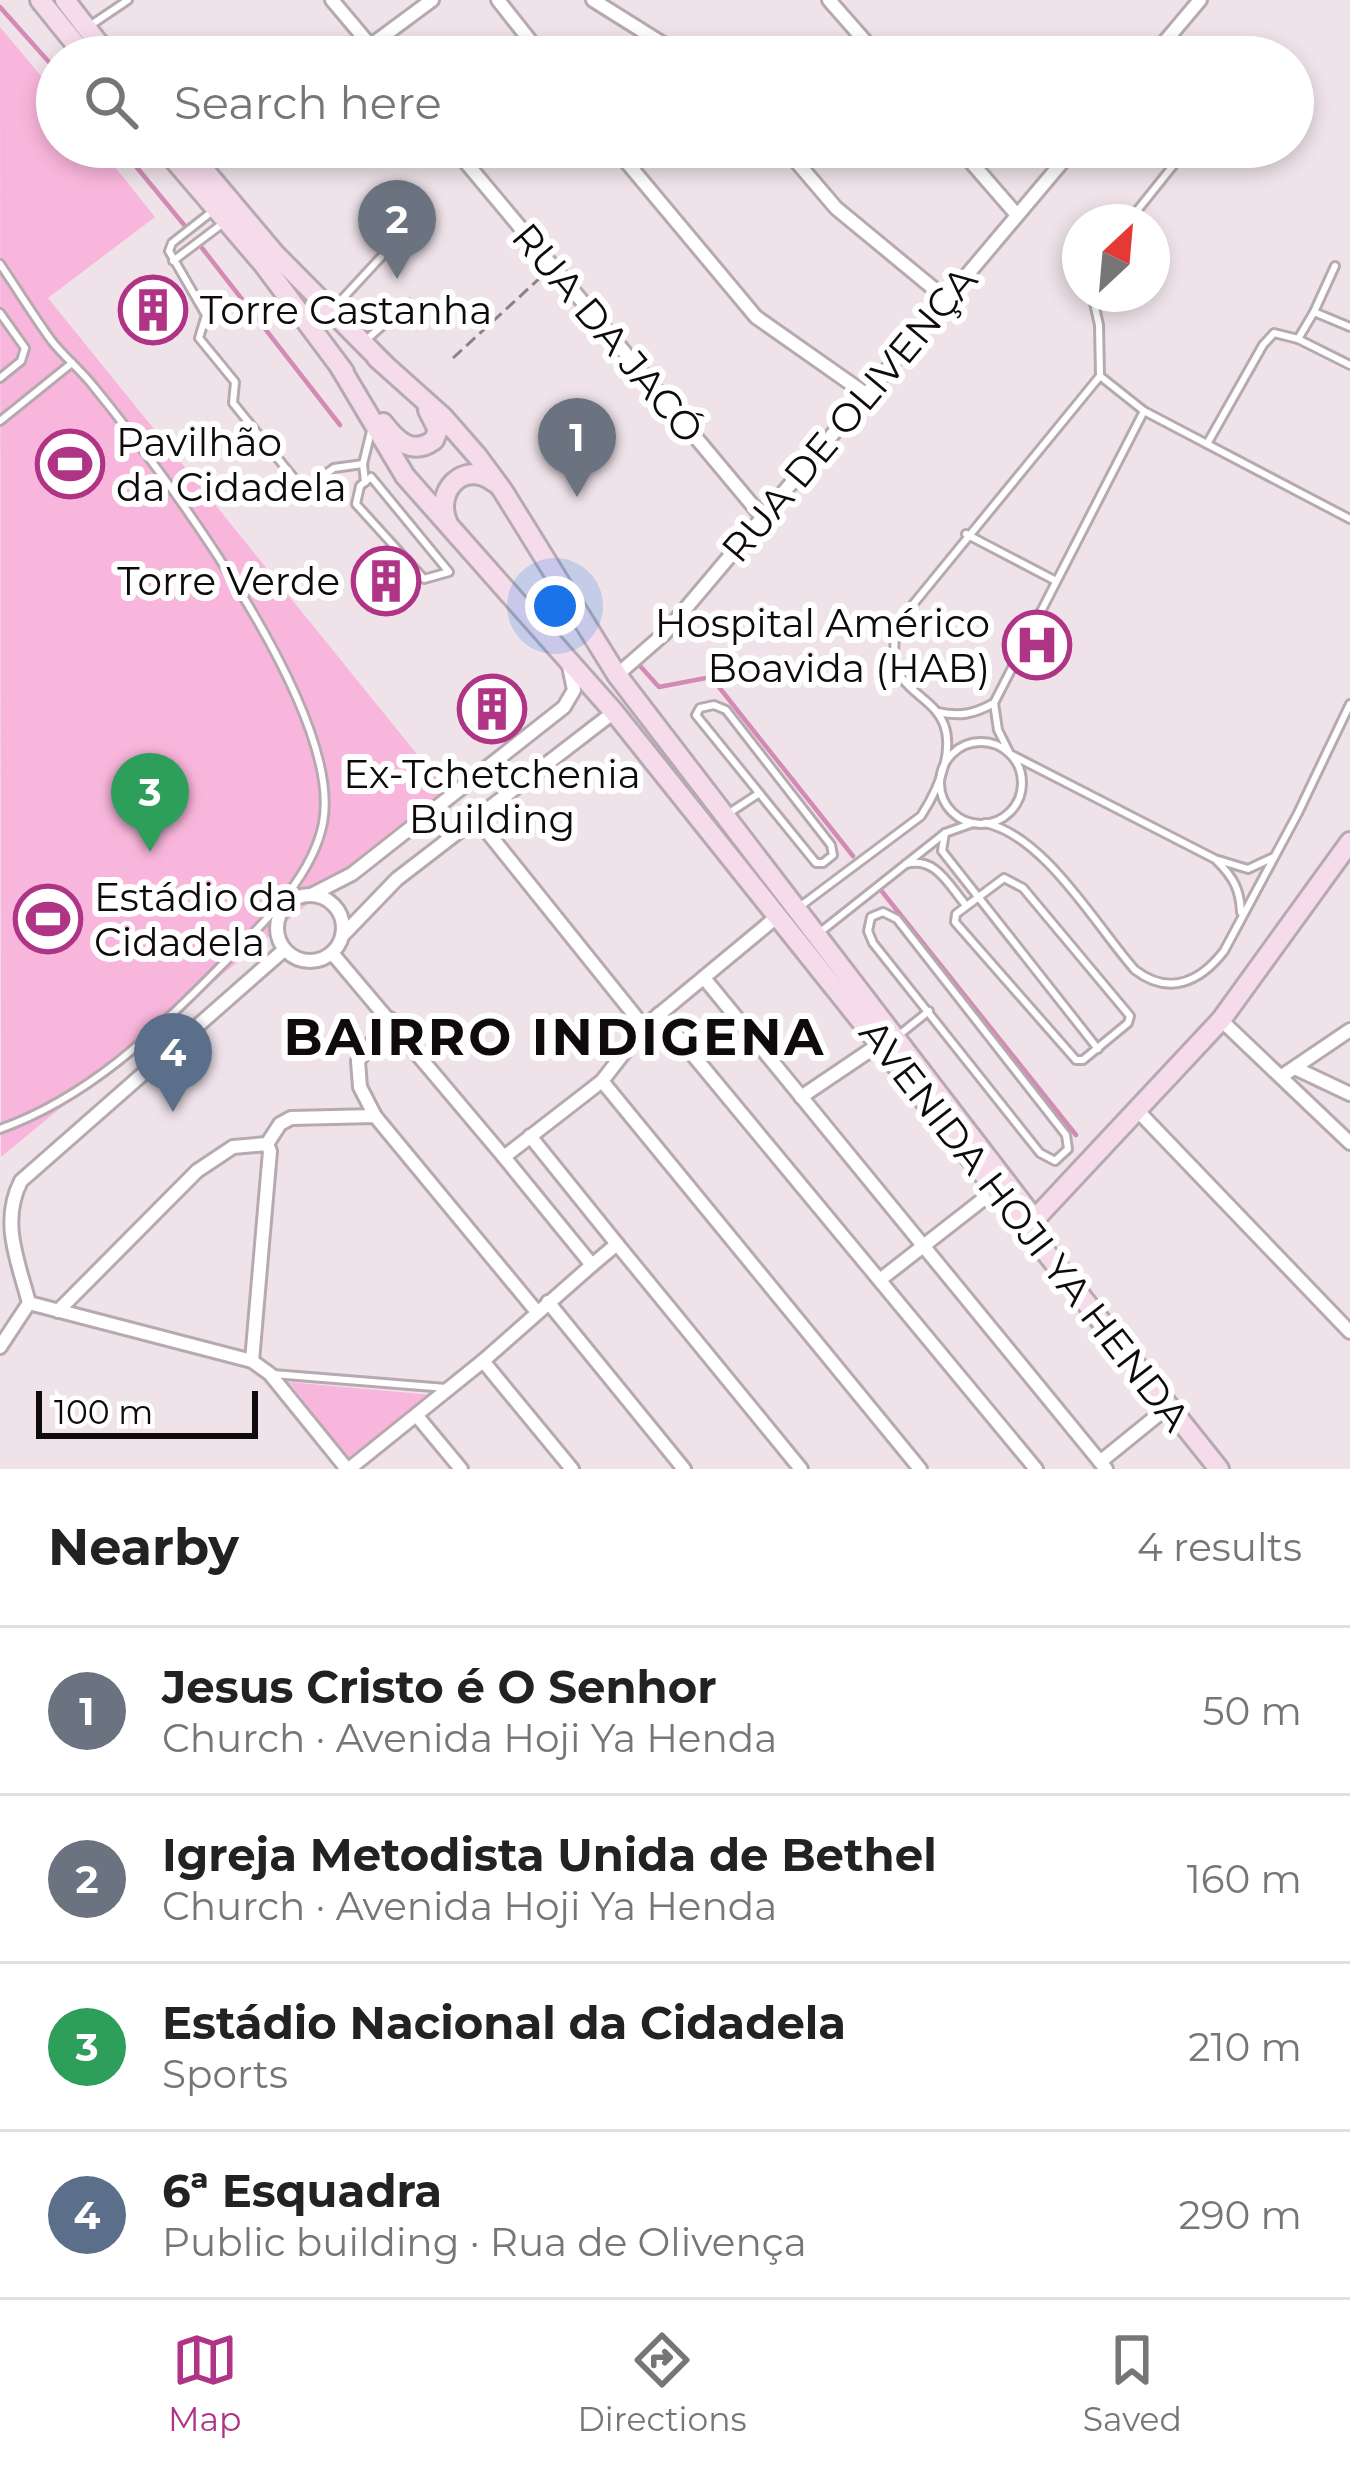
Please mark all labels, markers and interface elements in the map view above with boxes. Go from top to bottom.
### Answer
search box [36,36,1314,168]
icon: search [78,69,144,135]
text: Search here [174,75,442,130]
pin: 2 [358,180,436,279]
north arrow [1062,204,1170,312]
street label: RUA DA JACÓ [502,213,714,453]
street label: RUA DE OLIVENÇA [711,256,987,572]
building icon: Torre Castanha [118,275,188,345]
place label: Torre Castanha [200,286,492,334]
pin: 1 [538,398,616,497]
place label: Pavilhão da Cidadela [116,418,347,511]
sports icon: Pavilhão da Cidadela [35,429,105,499]
building icon: Torre Verde [351,546,421,616]
place label: Torre Verde [117,557,340,605]
your location [525,576,585,636]
place label: Hospital Américo Boavida (HAB) [655,599,990,692]
hospital icon: Hospital Américo Boavida (HAB) [1002,610,1072,680]
building icon: Ex-Tchetchenia Building [457,674,527,744]
place label: Ex-Tchetchenia Building [343,750,641,843]
pin: 3 [111,753,189,852]
place label: Estádio da Cidadela [94,873,298,966]
sports icon: Estádio da Cidadela [13,884,83,954]
district label: BAIRRO INDIGENA [284,1006,826,1068]
street label: AVENIDA HOJI YA HENDA [850,1010,1200,1440]
pin: 4 [134,1013,212,1112]
scale bar [36,1385,258,1438]
text: 100 m [54,1392,153,1432]
text: Nearby [48,1516,239,1578]
text: 4 results [1137,1523,1302,1571]
text: Jesus Cristo é O Senhor [162,1659,717,1714]
text: 1 [79,1687,95,1735]
text: 50 m [1203,1687,1302,1735]
text: Church · Avenida Hoji Ya Henda [162,1714,777,1762]
text: Igreja Metodista Unida de Bethel [162,1827,937,1882]
text: 2 [75,1855,99,1903]
text: 160 m [1187,1855,1302,1903]
text: Church · Avenida Hoji Ya Henda [162,1882,777,1930]
text: Estádio Nacional da Cidadela [162,1995,846,2050]
text: 3 [75,2023,99,2071]
text: 210 m [1188,2023,1302,2071]
text: Sports [162,2050,288,2098]
text: 6ª Esquadra [162,2163,442,2218]
text: 4 [74,2191,100,2239]
text: 290 m [1179,2191,1302,2239]
text: Public building · Rua de Olivença [162,2218,807,2266]
tab: Map [168,2327,241,2439]
tab: Directions [578,2327,747,2439]
tab: Saved [1083,2327,1182,2439]

